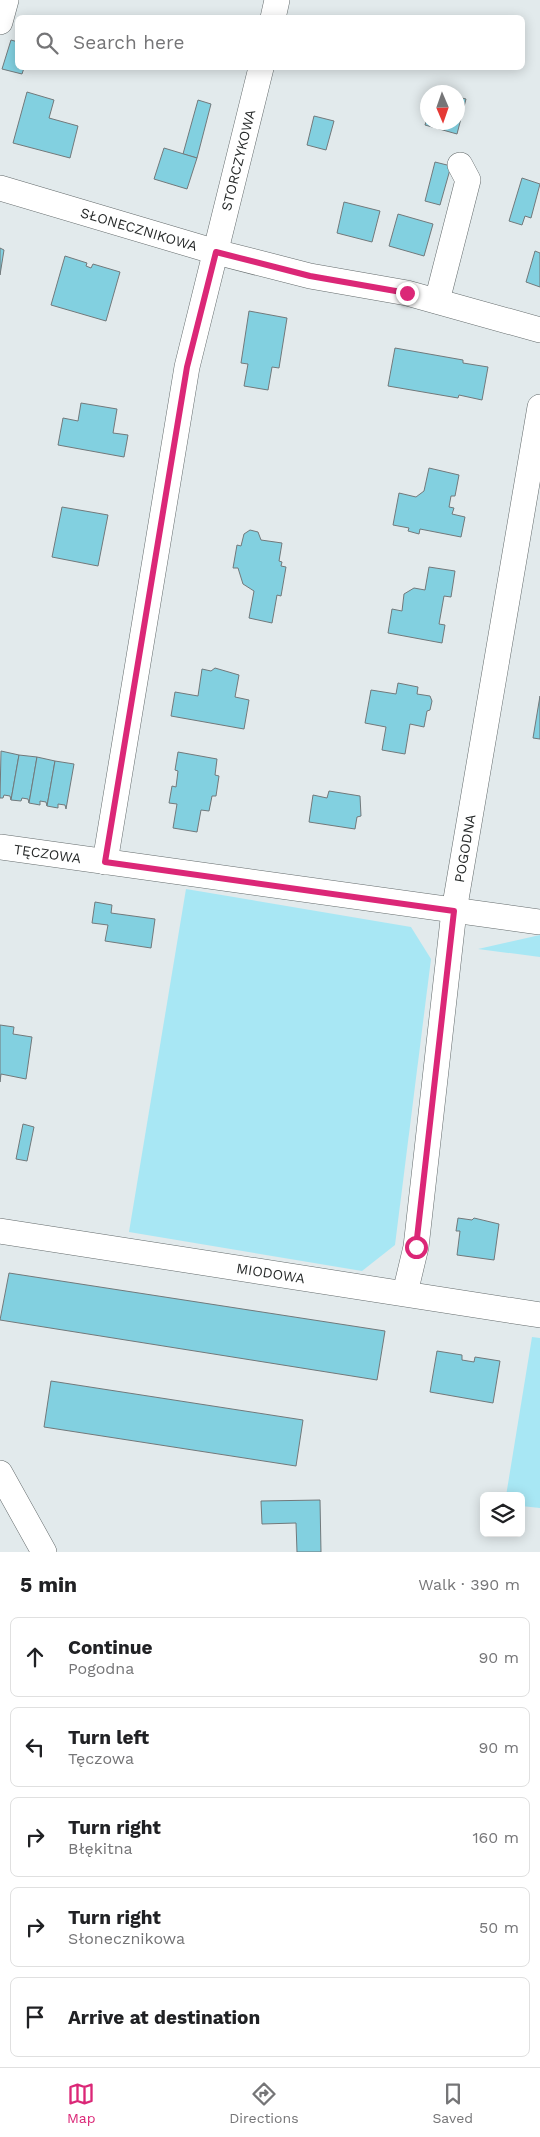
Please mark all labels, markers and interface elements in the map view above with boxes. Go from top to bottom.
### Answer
search box [15,15,525,70]
icon: search [33,29,61,57]
text: Search here [73,31,184,54]
north arrow [420,85,465,130]
street label: STORCZYKOWA [218,108,258,212]
street label: SŁONECZNIKOWA [79,204,199,254]
route end [396,282,419,305]
street label: POGODNA [451,813,478,884]
street label: TĘCZOWA [13,841,82,866]
route start [405,1236,428,1259]
street label: MIODOWA [235,1260,306,1286]
map controls [480,1492,525,1537]
button: layers [480,1492,525,1537]
text: 5 min [20,1572,77,1597]
text: Walk · 390 m [418,1575,520,1594]
text: Continue [68,1636,152,1659]
icon: ahead [21,1643,49,1671]
text: 90 m [478,1648,519,1667]
text: Pogodna [68,1659,134,1678]
text: Turn left [68,1726,149,1749]
icon: left [21,1733,49,1761]
text: 90 m [478,1738,519,1757]
text: Tęczowa [68,1749,134,1768]
text: Turn right [68,1816,161,1839]
icon: right [21,1823,49,1851]
text: 160 m [472,1828,519,1847]
text: Błękitna [68,1839,133,1858]
text: Turn right [68,1906,161,1929]
icon: right [21,1913,49,1941]
text: 50 m [479,1918,519,1937]
text: Słonecznikowa [68,1929,185,1948]
icon: arrive [21,2003,49,2031]
text: Arrive at destination [68,2006,260,2029]
tab: Map [67,2080,96,2126]
tab: Directions [229,2080,299,2126]
tab: Saved [432,2080,473,2126]

